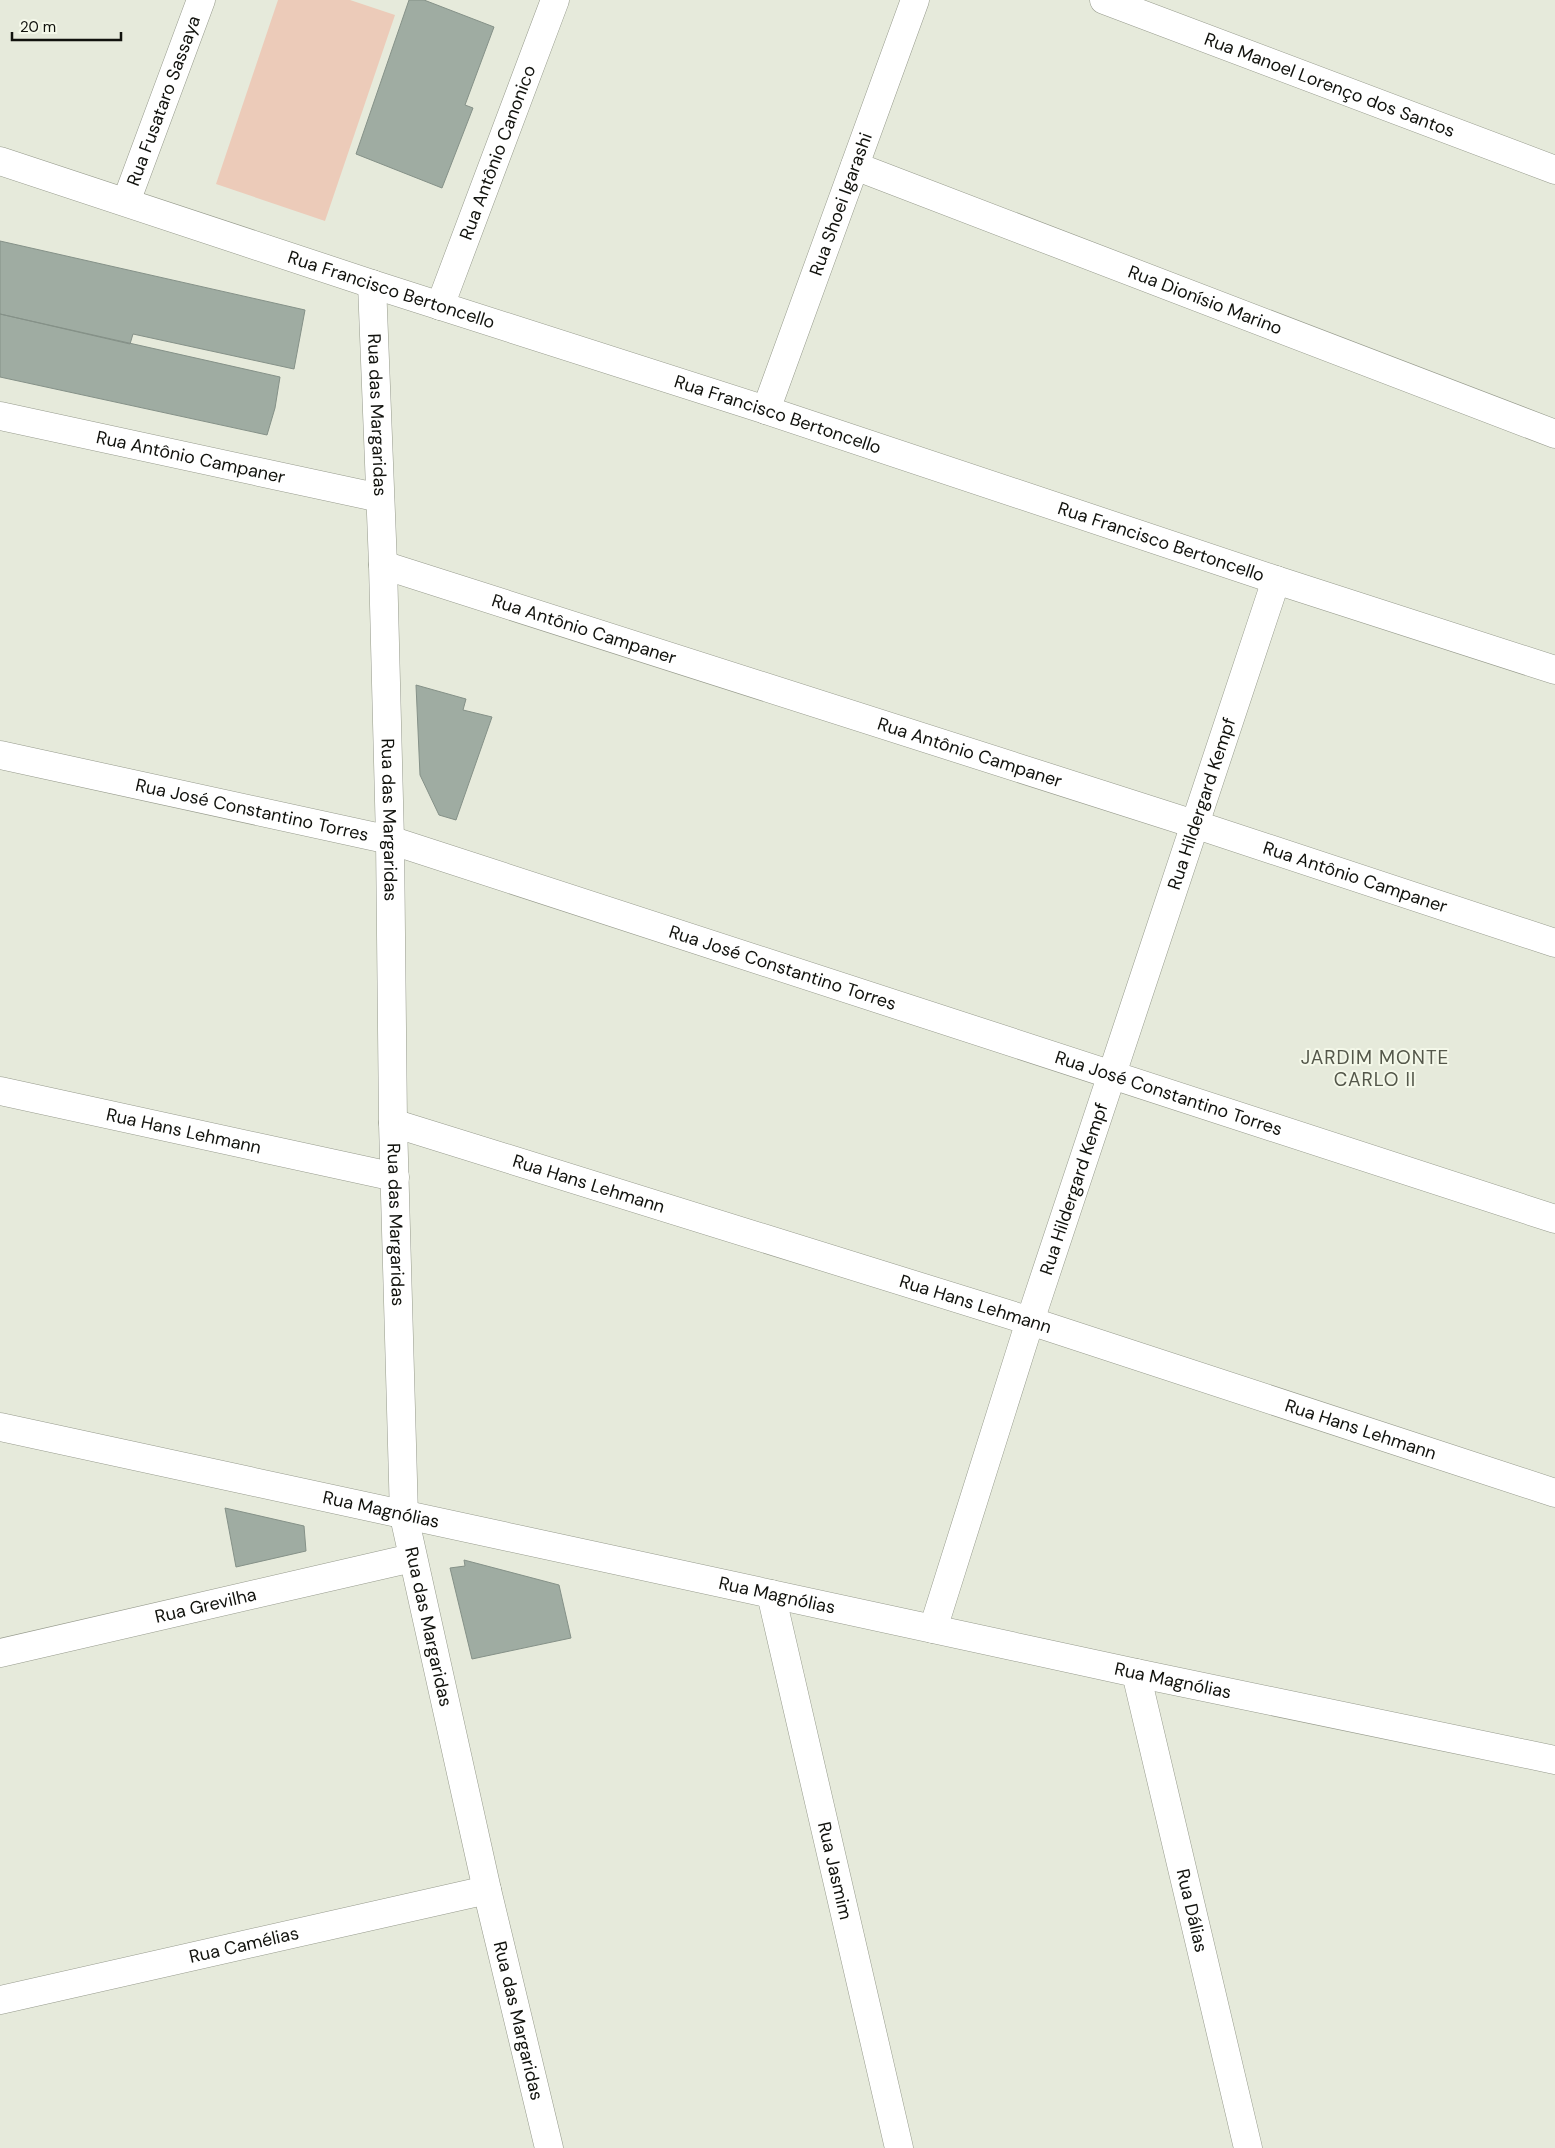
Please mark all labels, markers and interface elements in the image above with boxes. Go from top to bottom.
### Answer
scale bar [12,10,121,42]
street label: Rua Fusataro Sassaya [121,12,206,189]
text: 20 m [20,17,56,37]
street label: Rua Manoel Lorenço dos Santos [1201,27,1458,143]
street label: Rua Antônio Canonico [454,62,541,243]
street label: Rua Shoei Igarashi [804,129,878,279]
street label: Rua Francisco Bertoncello [285,245,498,335]
street label: Rua Dionísio Marino [1125,260,1286,340]
street label: Rua das Margaridas [362,333,392,497]
street label: Rua Francisco Bertoncello [671,369,884,460]
street label: Rua Antônio Campaner [94,425,288,489]
street label: Rua Francisco Bertoncello [1055,496,1268,587]
street label: Rua Antônio Campaner [489,588,680,670]
street label: Rua Antônio Campaner [874,712,1066,793]
street label: Rua Hildergard Kempf [1162,714,1242,893]
street label: Rua das Margaridas [375,738,403,901]
street label: Rua José Constantino Torres [133,773,371,847]
street label: Rua Antônio Campaner [1260,836,1451,919]
street label: Rua José Constantino Torres [666,920,899,1016]
street label: Rua José Constantino Torres [1052,1045,1285,1142]
district label: JARDIM MONTE CARLO II [1301,1045,1449,1092]
street label: Rua Hildergard Kempf [1034,1100,1114,1278]
street label: Rua Hans Lehmann [104,1102,263,1160]
street label: Rua das Margaridas [382,1143,410,1306]
street label: Rua Hans Lehmann [510,1149,668,1219]
street label: Rua Hans Lehmann [896,1269,1055,1339]
street label: Rua Hans Lehmann [1282,1393,1440,1465]
street label: Rua Magnólias [321,1485,442,1534]
street label: Rua das Margaridas [399,1545,458,1709]
street label: Rua Magnólias [716,1571,838,1620]
street label: Rua Grevilha [152,1582,259,1629]
street label: Rua Magnólias [1112,1657,1233,1704]
street label: Rua Jasmim [812,1819,858,1922]
street label: Rua Dálias [1171,1866,1213,1955]
street label: Rua Camélias [187,1921,301,1969]
street label: Rua das Margaridas [488,1939,549,2103]

